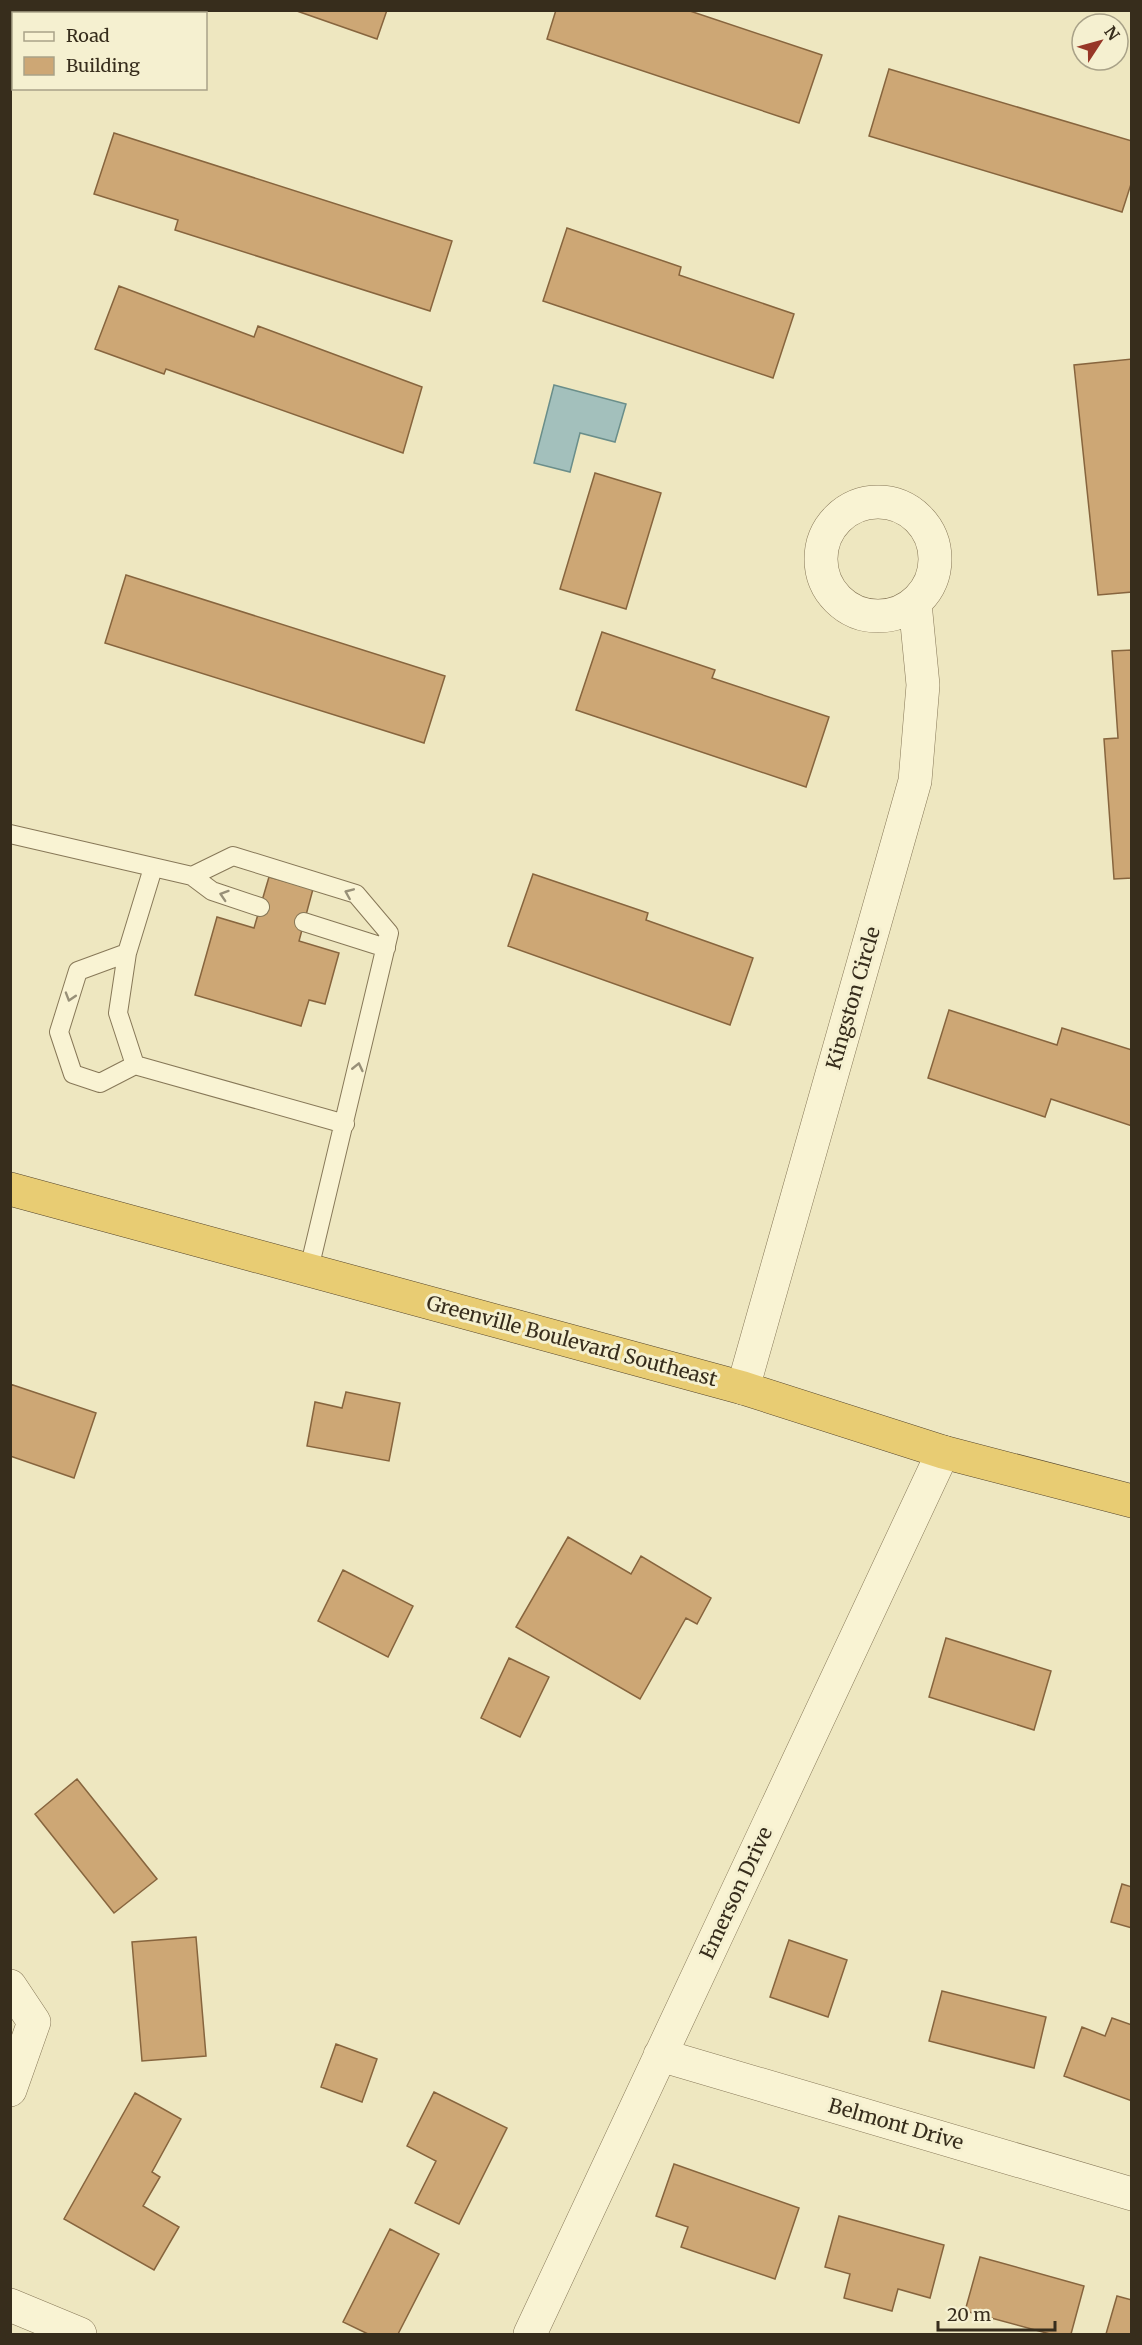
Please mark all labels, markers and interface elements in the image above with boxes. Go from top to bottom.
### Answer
legend [12,12,207,90]
north arrow [1070,12,1130,72]
text: N [1100,22,1124,44]
text: Road [66,24,110,47]
text: Building [66,54,140,77]
one-way arrow [345,888,356,900]
one-way arrow [219,890,230,902]
street label: Kingston Circle [820,924,885,1072]
one-way arrow [64,991,77,1002]
one-way arrow [351,1062,364,1072]
street label: Greenville Boulevard Southeast [424,1290,720,1391]
street label: Emerson Drive [694,1823,777,1963]
street label: Belmont Drive [826,2092,967,2155]
scale bar [938,2294,1055,2332]
text: 20 m [947,2303,991,2326]

